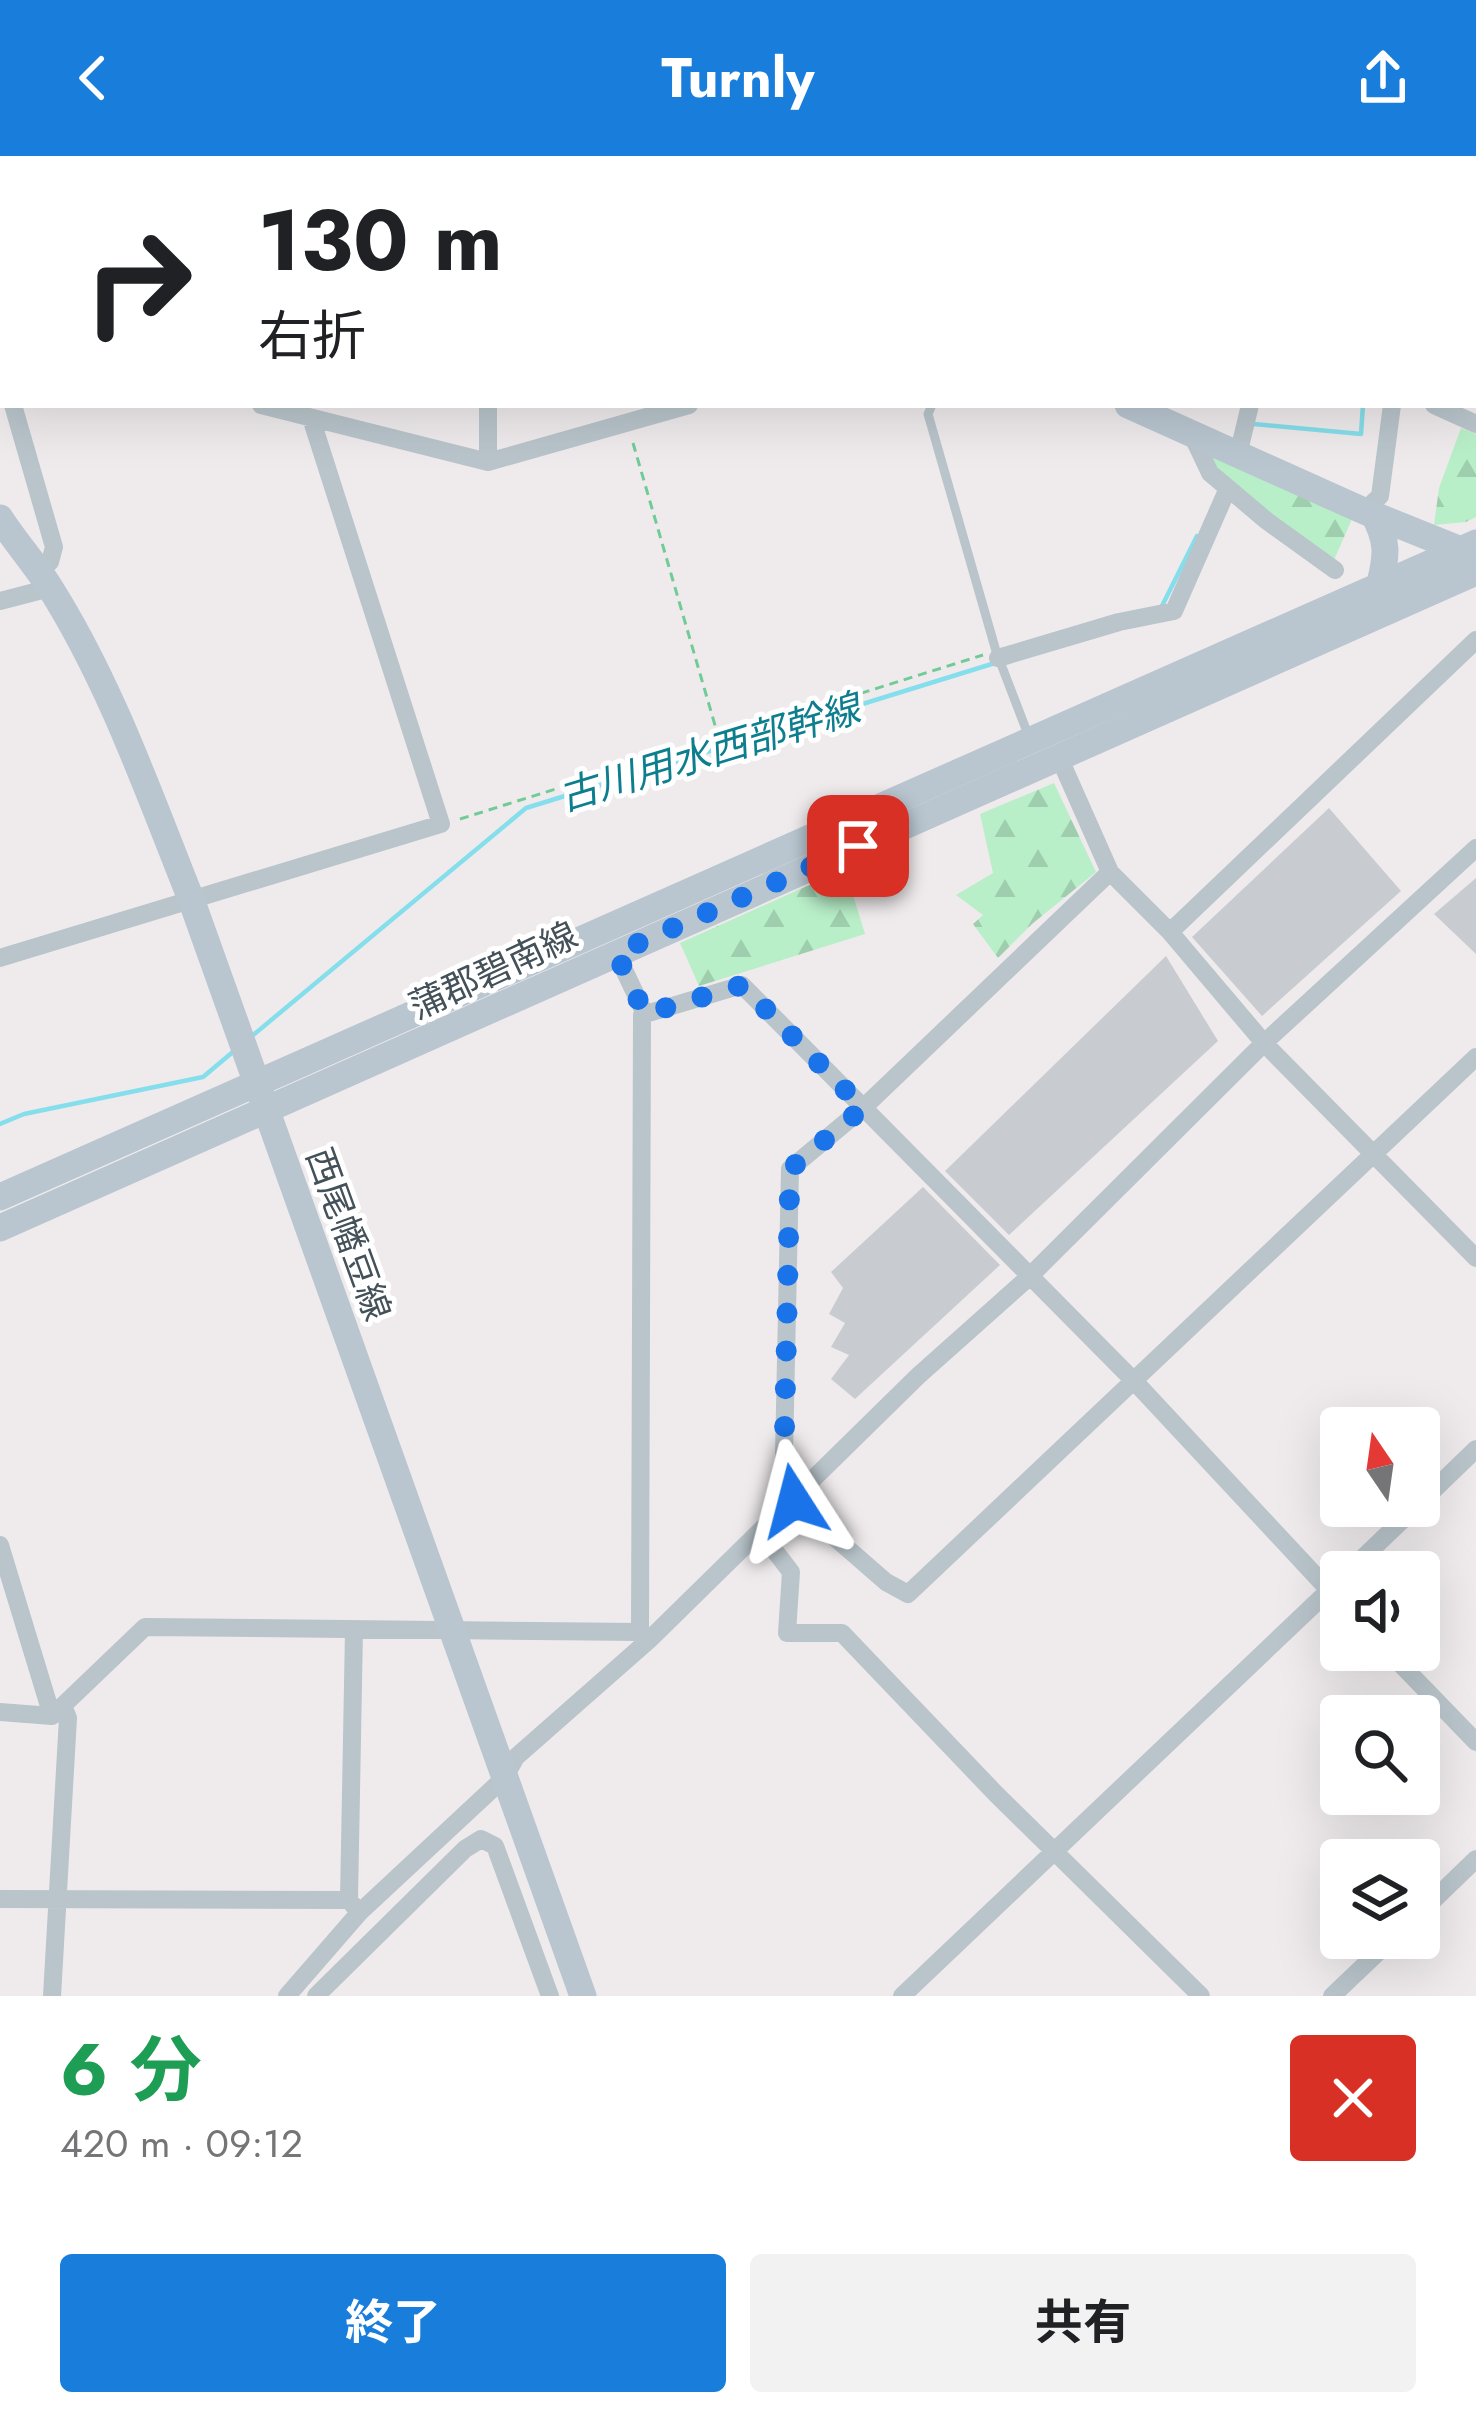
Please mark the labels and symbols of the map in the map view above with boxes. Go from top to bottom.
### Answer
water label: 古川用水西部幹線 [552,678,870,825]
pin [807,795,909,897]
street label: 蒲郡碧南線 [400,908,586,1032]
street label: 西尾幡豆線 [294,1141,404,1327]
north arrow [1320,1407,1440,1527]
position arrow [731,1438,857,1564]

